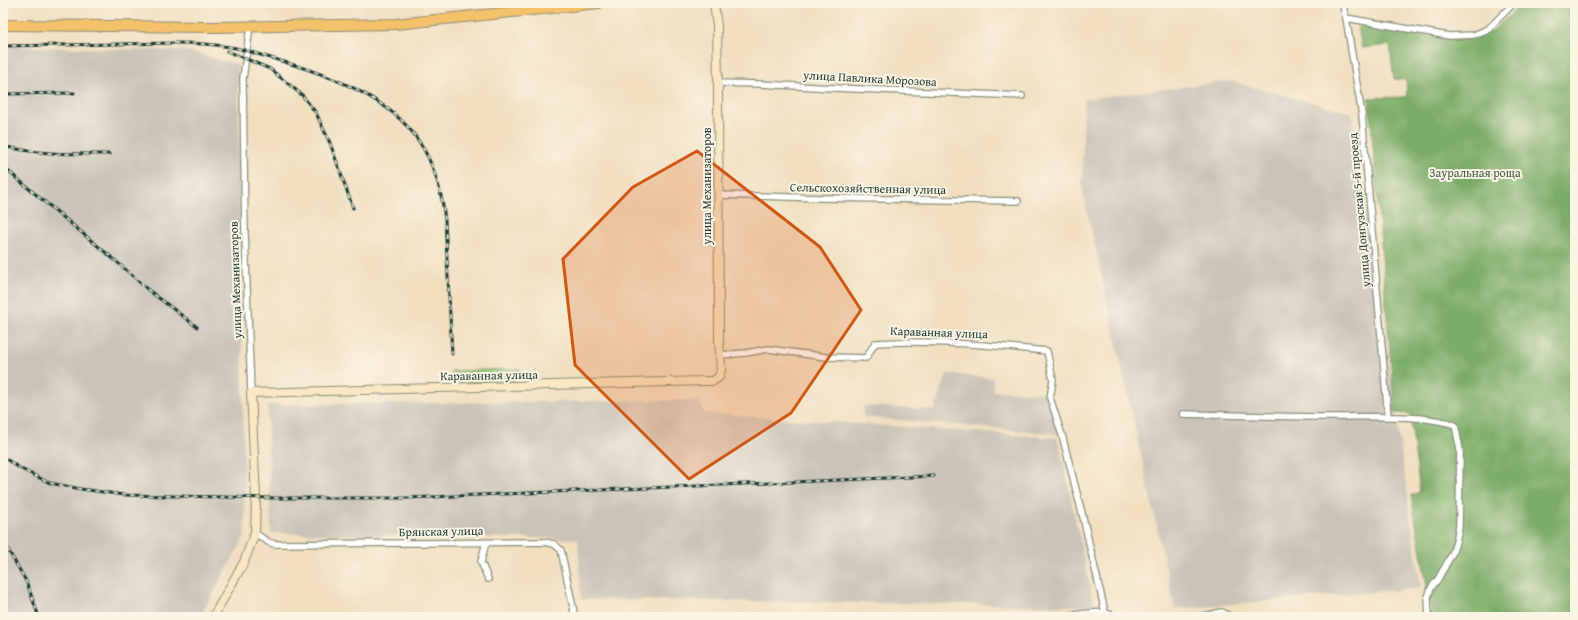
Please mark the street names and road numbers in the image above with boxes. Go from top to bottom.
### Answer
street label: улица Павлика Морозова [802,66,938,90]
street label: улица Механизаторов [698,127,715,246]
street label: улица Донгузская 5-й проезд [1344,132,1374,289]
street label: Сельскохозяйственная улица [790,178,946,198]
street label: улица Механизаторов [224,221,246,340]
street label: Караванная улица [890,322,988,342]
street label: Караванная улица [440,366,538,384]
street label: Брянская улица [398,522,484,540]

